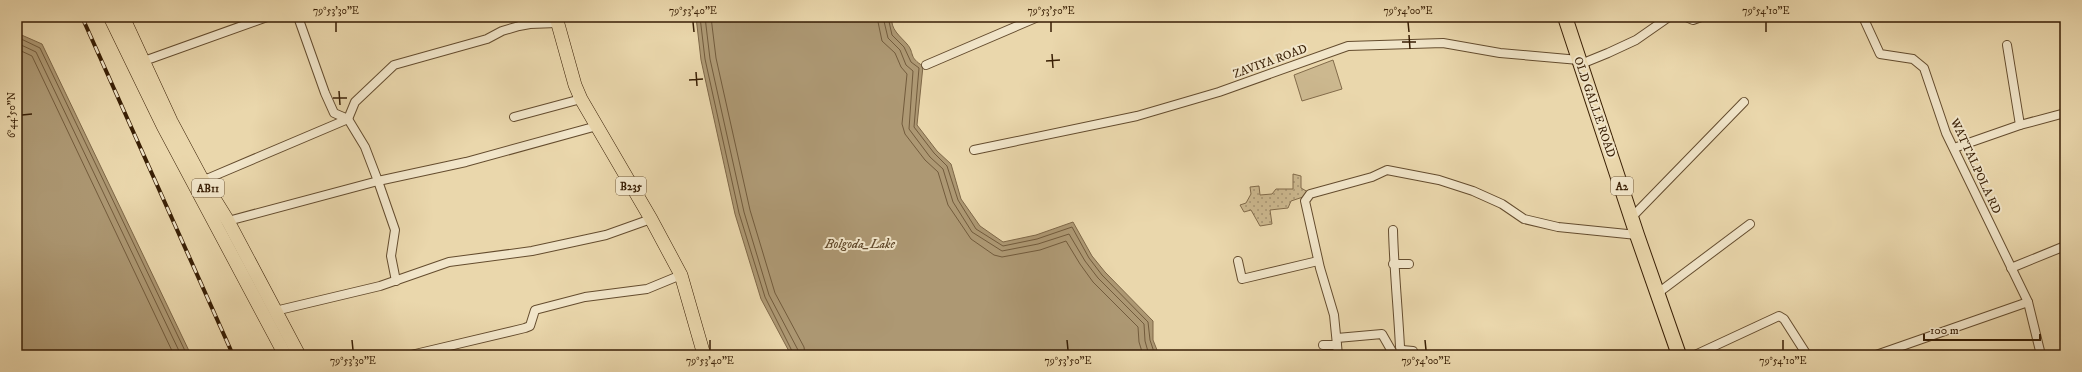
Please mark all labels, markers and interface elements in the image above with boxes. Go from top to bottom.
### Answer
text: 79°53'30"E [313,5,359,17]
text: 79°53'40"E [669,5,717,17]
text: 79°53'50"E [1027,5,1075,17]
text: 79°54'00"E [1383,5,1433,17]
text: 79°54'10"E [1742,5,1790,17]
street label: ZAVIYA ROAD [1231,41,1309,82]
street label: OLD GALLE ROAD [1570,55,1619,160]
text: 6°44'50"N [6,92,18,138]
street label: WATTALPOLA RD [1946,115,2004,216]
road number: B235 [616,177,646,195]
road number: A2 [1611,177,1633,195]
road number: AB11 [192,179,224,197]
water label: Bolgoda_Lake [824,236,896,252]
scale bar [1924,316,2040,342]
text: 100 m [1930,323,1959,338]
text: 79°53'30"E [330,355,376,367]
text: 79°53'40"E [686,355,734,367]
text: 79°53'50"E [1044,355,1092,367]
text: 79°54'00"E [1401,355,1451,367]
text: 79°54'10"E [1759,355,1807,367]

